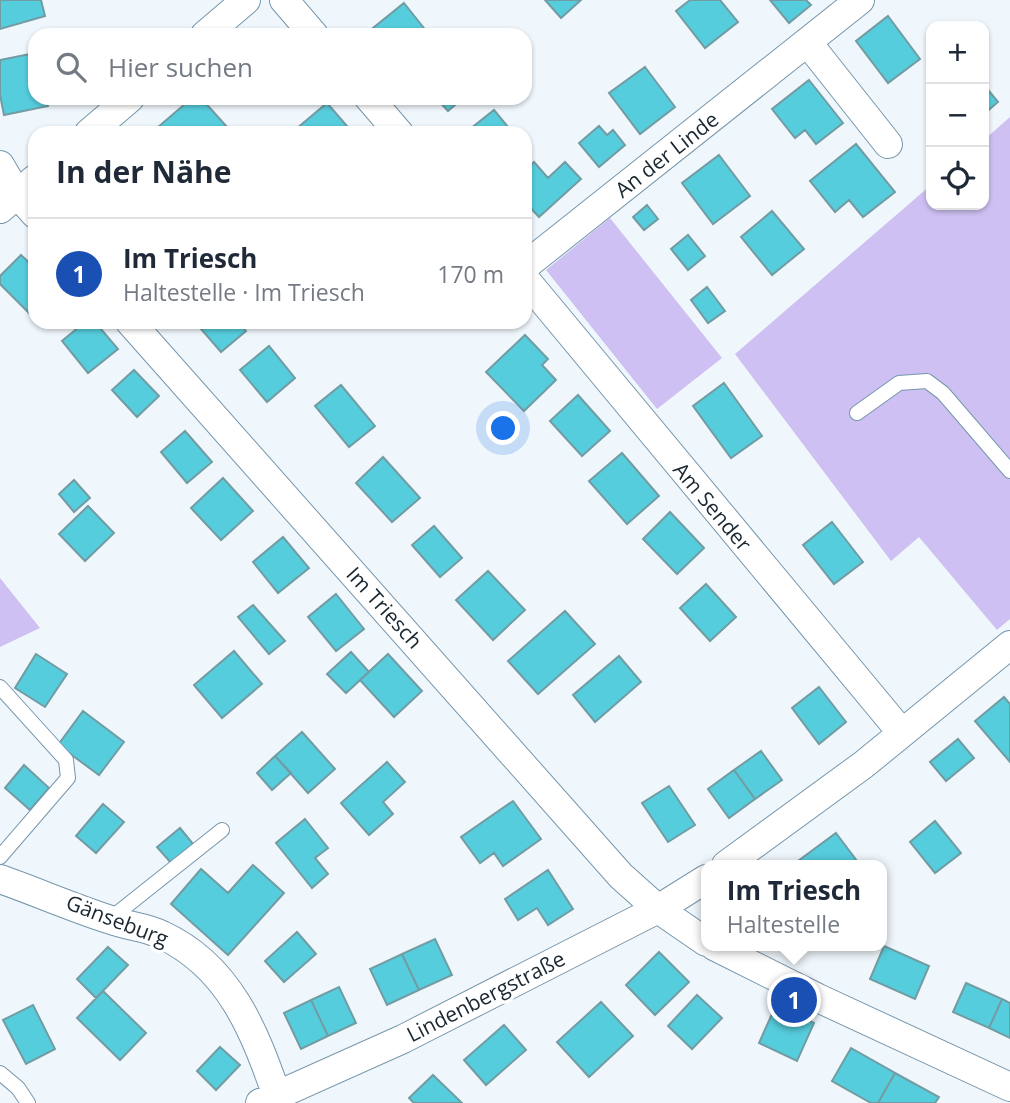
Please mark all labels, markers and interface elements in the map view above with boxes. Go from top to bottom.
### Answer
map controls [926,21,989,210]
button: + [926,21,989,84]
search box [28,28,532,105]
icon: search [52,48,90,86]
text: Hier suchen [108,49,253,85]
button: − [926,84,989,147]
street label: An der Linde [609,105,724,203]
button: locate [926,147,989,210]
text: In der Nähe [56,151,232,192]
text: Im Triesch [123,240,257,276]
text: 1 [72,258,86,290]
text: 170 m [437,258,504,290]
text: Haltestelle · Im Triesch [123,276,365,308]
your location [486,411,520,445]
street label: Am Sender [667,456,758,557]
street label: Im Triesch [341,560,429,654]
popup [701,860,887,951]
text: Im Triesch [727,872,861,908]
street label: Gänseburg [62,888,172,952]
text: Haltestelle [727,908,840,940]
street label: Lindenbergstraße [402,944,569,1048]
pin: 1 [771,974,817,1026]

